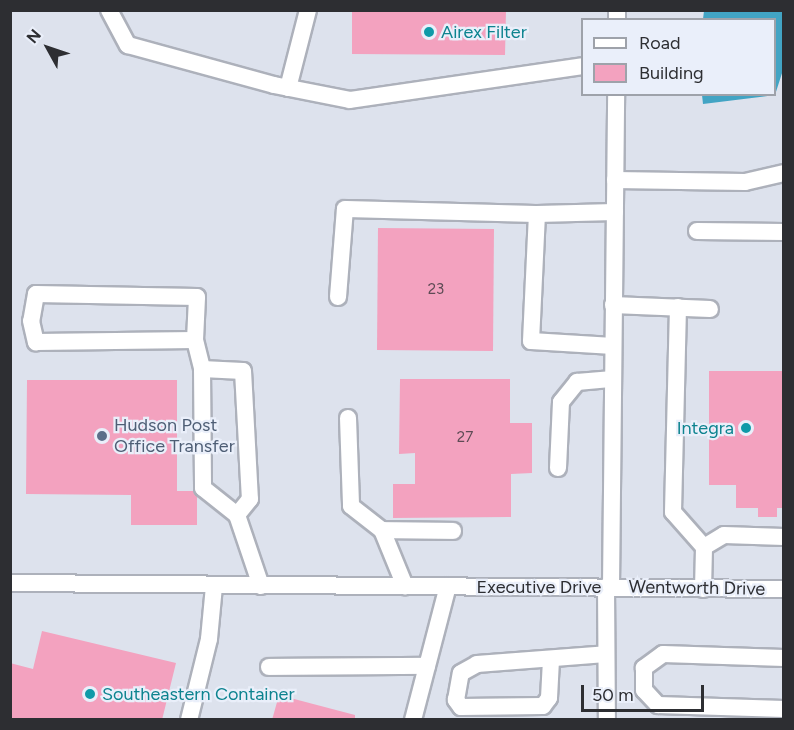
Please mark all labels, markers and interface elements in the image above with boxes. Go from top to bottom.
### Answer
north arrow [18,18,78,78]
legend [581,18,776,96]
place label: Airex Filter [441,21,527,43]
text: N [23,25,45,47]
marker: Airex Filter [422,25,436,39]
text: Road [639,32,680,54]
text: Building [639,62,704,84]
house number: 23 [428,281,444,299]
place label: Hudson Post Office Transfer [114,415,235,458]
place label: Integra [677,417,734,439]
marker: Integra [739,421,753,435]
marker: Hudson Post Office Transfer [95,429,109,443]
house number: 27 [457,429,473,447]
street label: Executive Drive [477,576,601,598]
street label: Wentworth Drive [629,576,765,600]
scale bar [584,673,707,711]
place label: Southeastern Container [102,683,294,705]
text: 50 m [592,684,634,706]
marker: Southeastern Container [83,687,97,701]

